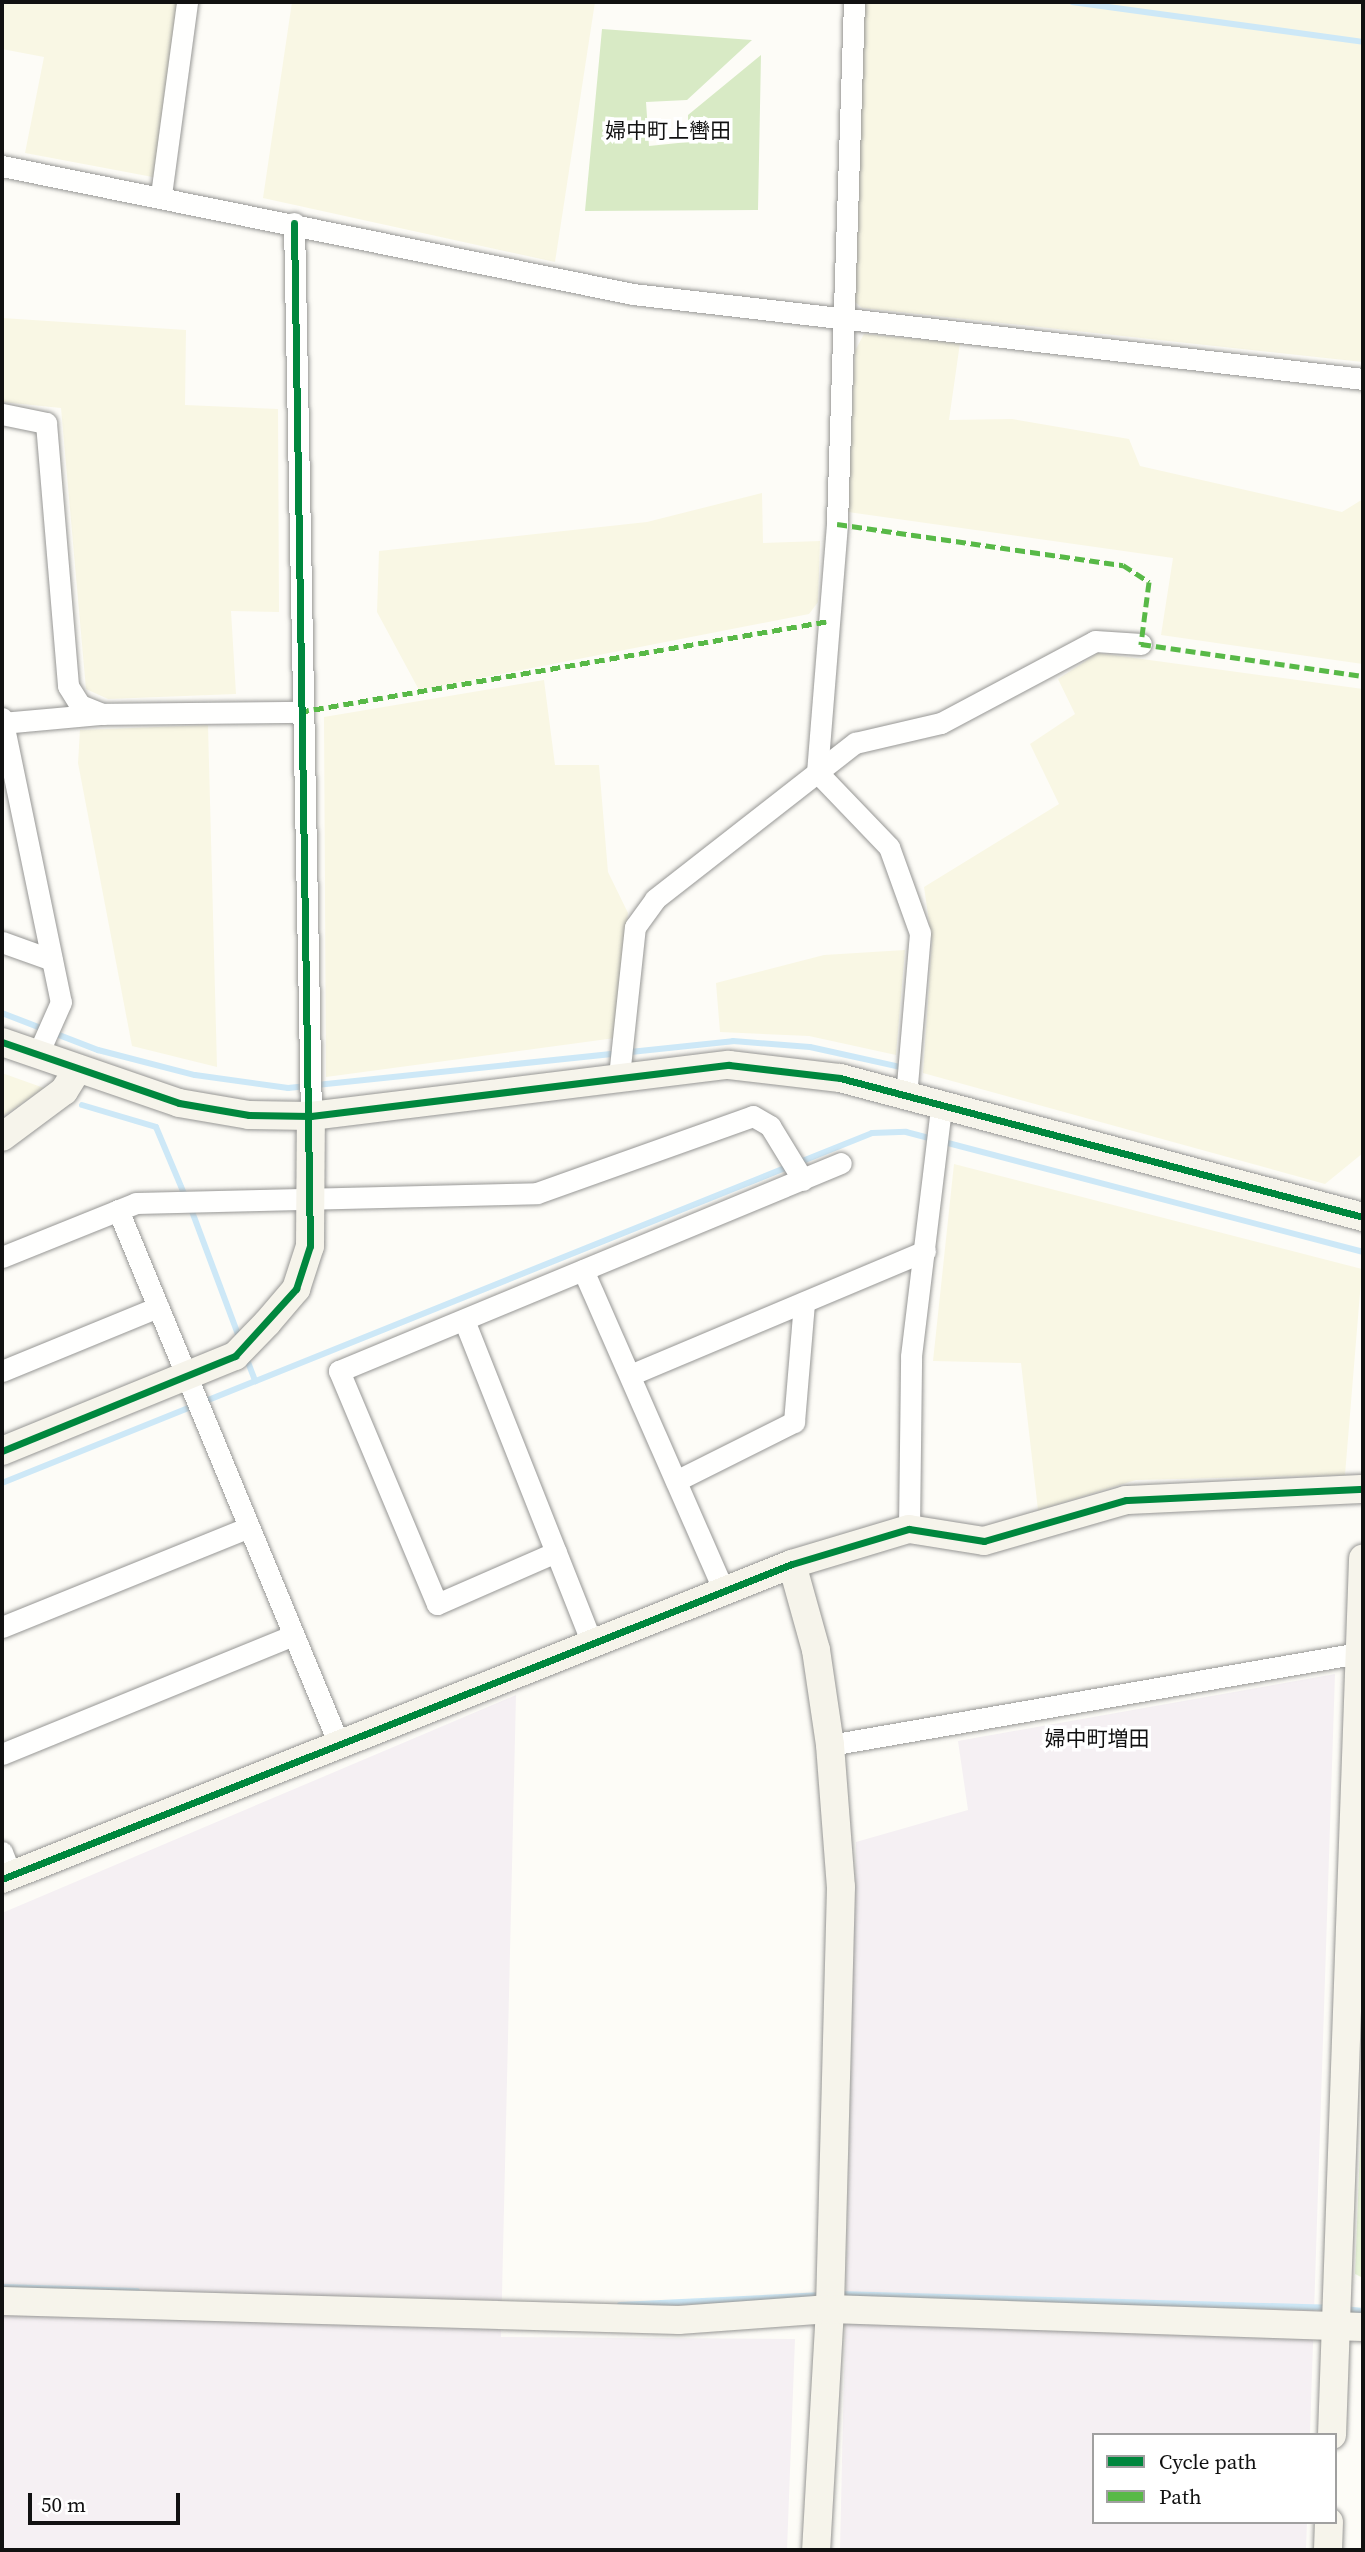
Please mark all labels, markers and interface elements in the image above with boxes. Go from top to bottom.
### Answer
district label: 婦中町上轡田 [605,118,731,144]
district label: 婦中町増田 [1045,1726,1149,1752]
legend [1092,2433,1337,2524]
text: Cycle path [1159,2447,1257,2476]
scale bar [32,2478,184,2522]
text: Path [1159,2482,1202,2511]
text: 50 m [41,2490,86,2519]

